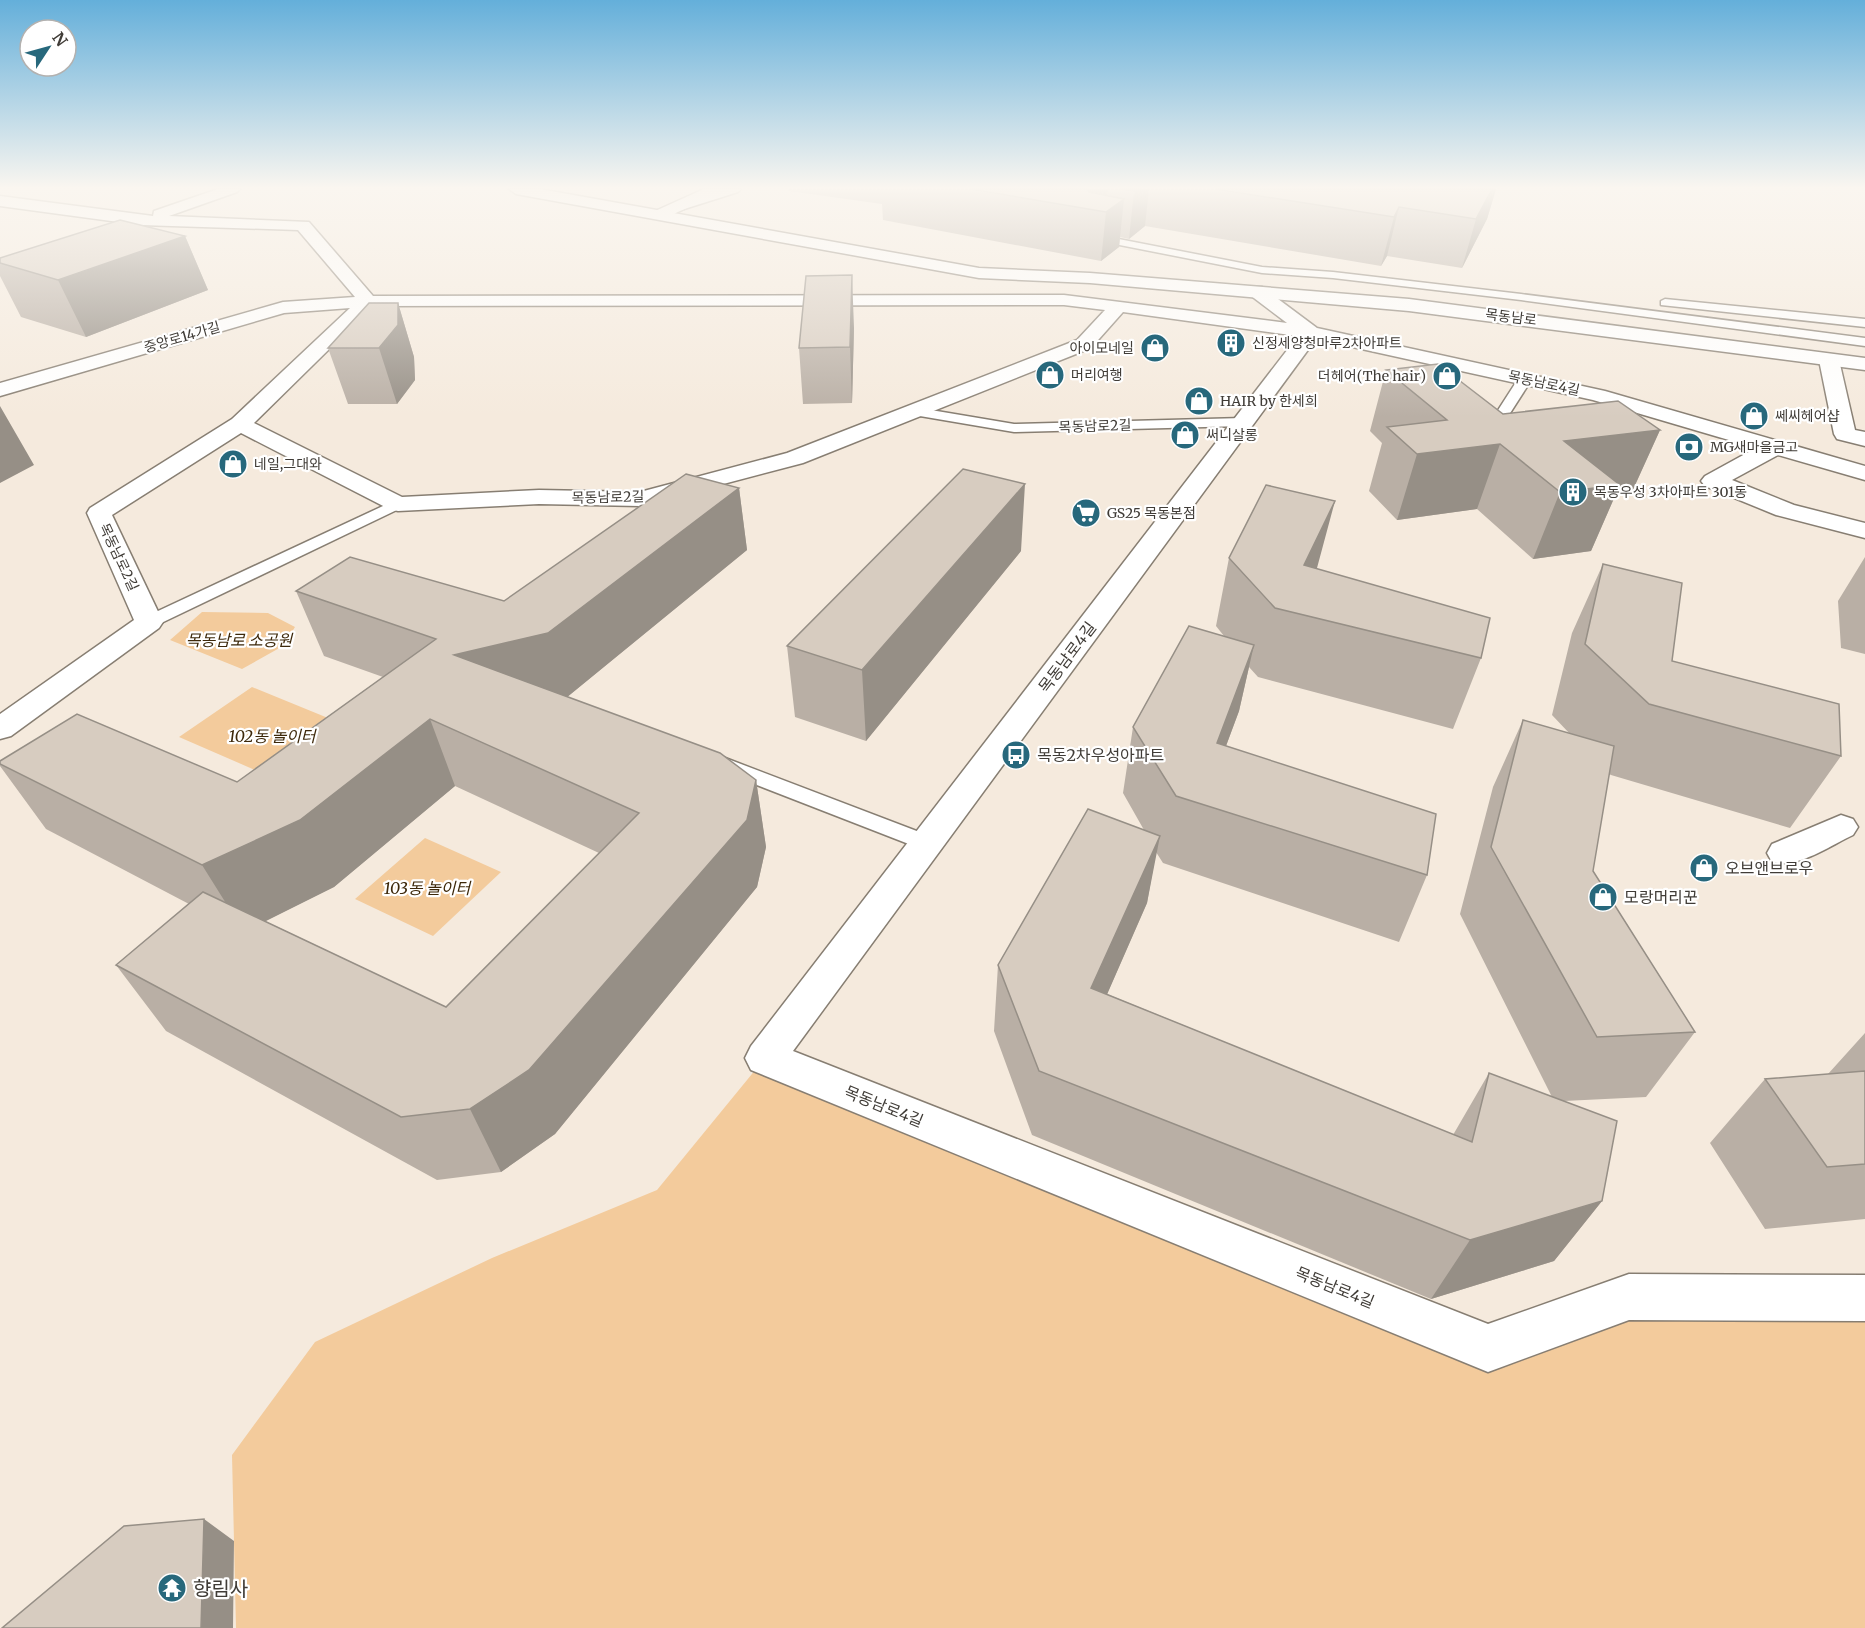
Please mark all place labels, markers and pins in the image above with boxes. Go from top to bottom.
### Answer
building icon: 신정세양청마루2차아파트 [1215,327,1247,359]
shop icon: 아이모네일 [1139,332,1171,364]
place label: 신정세양청마루2차아파트 [1252,334,1402,352]
place label: 아이모네일 [1070,339,1134,357]
shop icon: 머리여행 [1034,359,1066,391]
shop icon: 더헤어(The hair) [1431,360,1463,392]
place label: 머리여행 [1071,366,1123,384]
place label: 더헤어(The hair) [1318,367,1426,385]
shop icon: HAIR by 한세희 [1183,385,1215,417]
place label: HAIR by 한세희 [1220,392,1318,410]
shop icon: 쎄씨헤어샵 [1738,400,1770,432]
place label: 쎄씨헤어샵 [1775,407,1840,425]
shop icon: 써니살롱 [1169,419,1201,451]
place label: 써니살롱 [1206,426,1258,444]
bank icon: MG새마을금고 [1673,431,1705,463]
place label: MG새마을금고 [1710,438,1798,456]
shop icon: 네일,그대와 [217,448,249,480]
place label: 네일,그대와 [254,455,322,473]
building icon: 목동우성 3차아파트 301동 [1557,476,1589,508]
place label: 목동우성 3차아파트 301동 [1594,483,1747,501]
supermarket icon: GS25 목동본점 [1070,497,1102,529]
place label: GS25 목동본점 [1107,504,1196,522]
bus stop icon: 목동2차우성아파트 [1000,739,1032,771]
place label: 목동2차우성아파트 [1037,745,1164,765]
shop icon: 오브앤브로우 [1688,852,1720,884]
place label: 오브앤브로우 [1725,858,1813,878]
shop icon: 모랑머리꾼 [1587,881,1619,913]
place label: 모랑머리꾼 [1624,887,1698,907]
temple icon: 향림사 [156,1572,188,1604]
place label: 향림사 [193,1576,248,1601]

